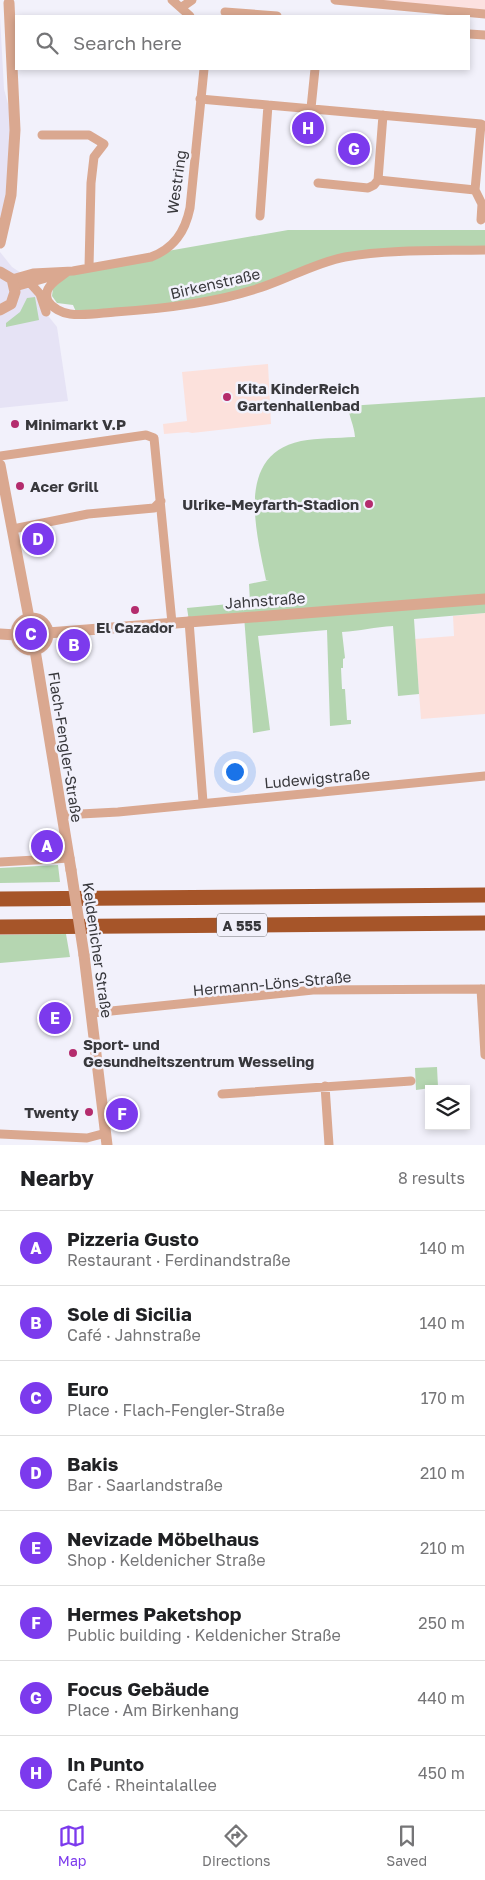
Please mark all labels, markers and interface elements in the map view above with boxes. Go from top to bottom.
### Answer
search box [15,15,470,70]
icon: search [33,29,61,57]
text: Search here [73,31,182,54]
pin: H [292,109,324,147]
pin: G [338,130,370,168]
street label: Westring [163,149,189,215]
street label: Birkenstraße [168,264,262,302]
place label: Kita KinderReich Gartenhallenbad [237,379,360,414]
marker: Kita KinderReich Gartenhallenbad [221,391,233,403]
place label: Minimarkt V.P [25,415,126,433]
marker: Minimarkt V.P [9,418,21,430]
place label: Acer Grill [30,477,99,495]
marker: Acer Grill [14,480,26,492]
place label: Ulrike-Meyfarth-Stadion [182,495,359,513]
marker: Ulrike-Meyfarth-Stadion [363,498,375,510]
pin: D [22,520,54,558]
street label: Jahnstraße [224,588,306,612]
marker: El Cazador [129,604,141,616]
pin: C [15,615,47,653]
place label: El Cazador [96,618,174,636]
pin: B [58,626,90,664]
street label: Flach-Fengler-Straße [45,670,87,824]
your location [222,759,248,785]
street label: Ludewigstraße [263,764,371,792]
pin: A [31,827,63,865]
street label: Keldenicher Straße [80,881,116,1019]
road number: A 555 [217,914,267,936]
street label: Hermann-Löns-Straße [192,967,352,999]
pin: E [39,999,71,1037]
place label: Sport- und Gesundheitszentrum Wesseling [83,1035,314,1070]
marker: Sport- und Gesundheitszentrum Wesseling [67,1047,79,1059]
map controls [425,1085,470,1130]
button: layers [425,1085,470,1130]
pin: F [106,1095,138,1133]
place label: Twenty [24,1103,79,1121]
marker: Twenty [83,1106,95,1118]
text: Nearby [20,1165,94,1191]
text: 8 results [398,1168,465,1188]
text: Pizzeria Gusto [67,1227,199,1250]
text: A [30,1238,42,1258]
text: 140 m [419,1238,465,1258]
text: Restaurant · Ferdinandstraße [67,1250,291,1270]
text: Sole di Sicilia [67,1302,192,1325]
text: B [30,1313,42,1333]
text: 140 m [419,1313,465,1333]
text: Café · Jahnstraße [67,1325,201,1345]
text: Euro [67,1377,109,1400]
text: C [30,1388,42,1408]
text: 170 m [421,1388,465,1408]
text: Place · Flach-Fengler-Straße [67,1400,285,1420]
text: Bakis [67,1452,118,1475]
text: D [30,1463,42,1483]
text: 210 m [420,1463,465,1483]
text: Bar · Saarlandstraße [67,1475,223,1495]
text: Nevizade Möbelhaus [67,1527,259,1550]
text: E [31,1538,41,1558]
text: 210 m [420,1538,465,1558]
text: Shop · Keldenicher Straße [67,1550,266,1570]
text: Hermes Paketshop [67,1602,241,1625]
text: F [31,1613,41,1633]
text: 250 m [418,1613,465,1633]
text: Public building · Keldenicher Straße [67,1625,341,1645]
text: Focus Gebäude [67,1677,209,1700]
text: G [30,1688,42,1708]
text: 440 m [417,1688,465,1708]
text: Place · Am Birkenhang [67,1700,239,1720]
text: In Punto [67,1752,144,1775]
text: H [30,1763,42,1783]
text: 450 m [418,1763,465,1783]
text: Café · Rheintalallee [67,1775,217,1795]
tab: Map [58,1822,86,1869]
tab: Directions [202,1822,271,1869]
tab: Saved [386,1822,427,1869]

